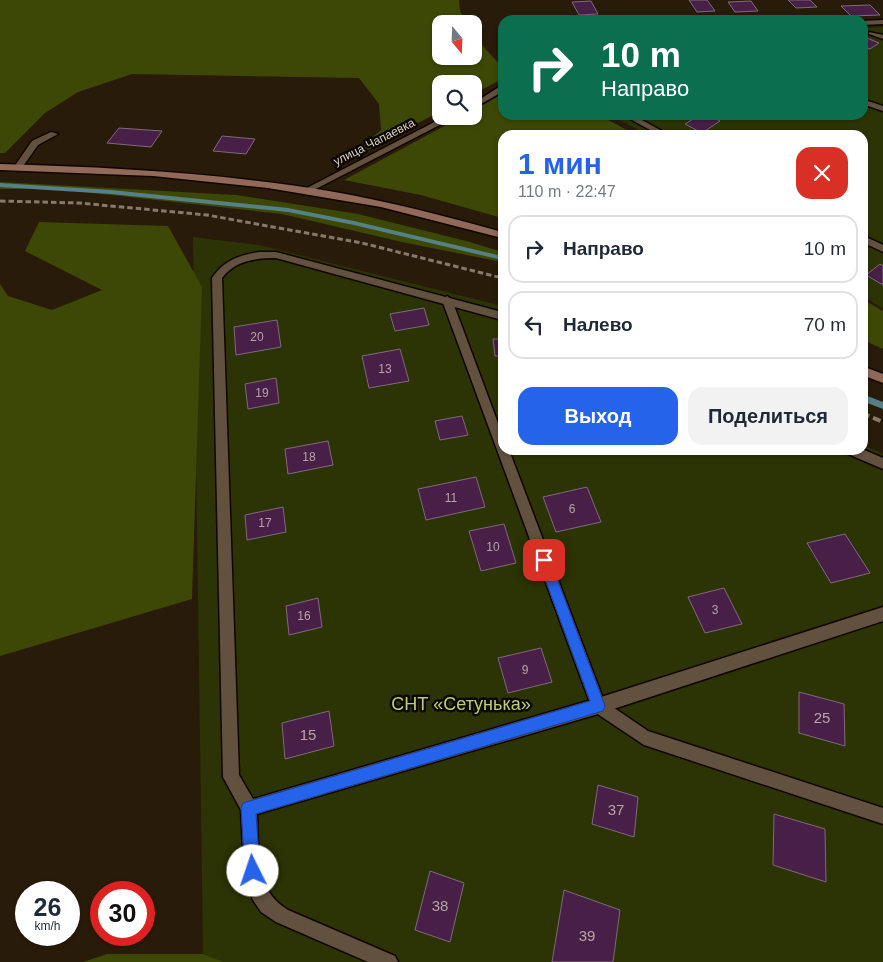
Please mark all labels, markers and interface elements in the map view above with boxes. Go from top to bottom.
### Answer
north arrow [432,15,482,65]
map controls [432,15,482,125]
icon: right [518,35,583,100]
text: 10 m [601,35,681,74]
button: search [432,75,482,125]
text: Направо [601,76,689,101]
street label: улица Чапаевка [331,115,417,169]
text: 1 мин [518,147,602,180]
button: close [796,147,848,199]
text: 110 m · 22:47 [518,183,616,200]
icon: right [520,235,548,263]
text: Направо [563,238,644,259]
text: 10 m [804,238,846,259]
icon: left [520,311,548,339]
text: Налево [563,314,633,335]
text: 70 m [804,314,846,335]
house number: 20 [250,330,264,344]
house number: 13 [378,362,392,376]
house number: 19 [255,386,269,400]
button: Выход [518,387,678,445]
button: Поделиться [688,387,848,445]
house number: 18 [302,450,316,464]
house number: 11 [445,491,458,505]
house number: 6 [569,502,576,516]
house number: 17 [258,516,272,530]
pin [523,539,565,581]
house number: 10 [486,540,500,554]
icon: arrive [530,546,558,574]
house number: 3 [712,603,719,617]
house number: 16 [297,609,311,623]
house number: 9 [522,663,529,677]
park label: СНТ «Сетунька» [391,694,531,714]
house number: 25 [814,709,830,726]
house number: 15 [300,726,316,743]
house number: 37 [608,801,624,818]
position arrow [226,844,278,896]
speed limit sign: 30 [90,881,155,946]
text: 26 [34,893,61,921]
house number: 38 [432,897,448,914]
text: km/h [34,919,61,933]
house number: 39 [579,927,595,944]

